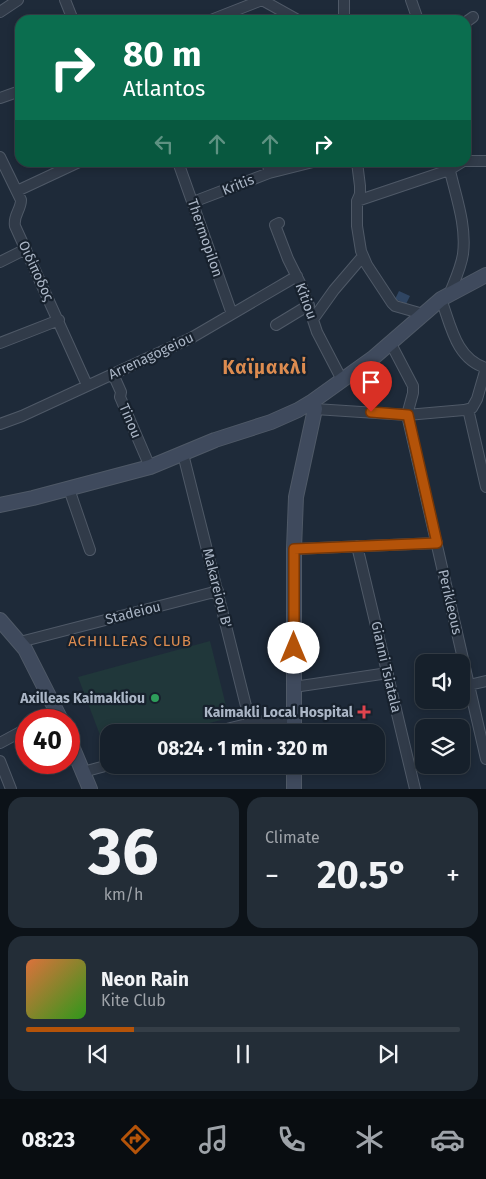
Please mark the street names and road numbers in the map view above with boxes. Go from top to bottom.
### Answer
street label: Kritis [219,171,257,199]
street label: Thermopilon [184,197,226,279]
street label: Οιδίποδος [15,238,58,304]
street label: Kitiou [292,280,320,322]
street label: Arrenagogeiou [106,329,196,383]
street label: Tinou [115,401,145,441]
street label: Makareiou B' [199,547,235,629]
street label: Perikleous [434,568,466,637]
street label: Stadeiou [104,598,162,628]
street label: Gianni Tsiatala [367,620,405,714]

